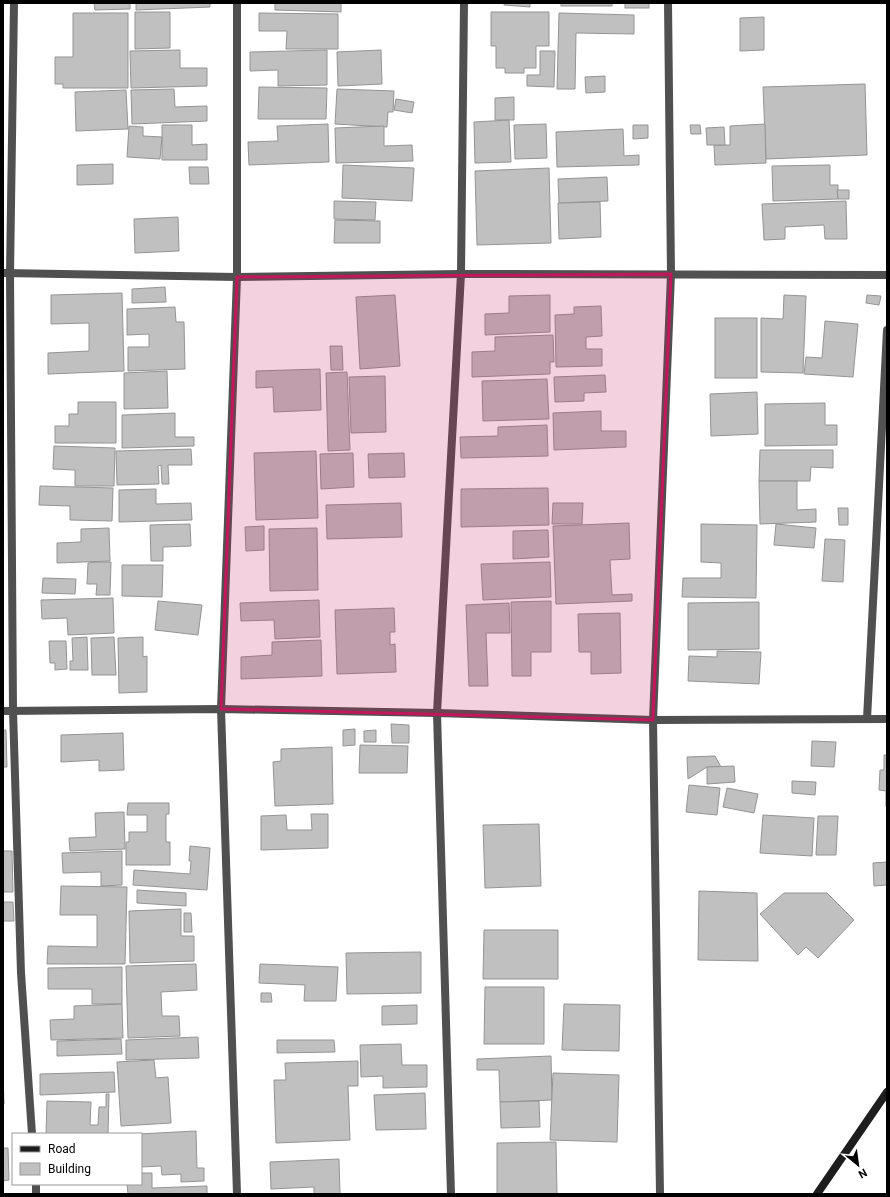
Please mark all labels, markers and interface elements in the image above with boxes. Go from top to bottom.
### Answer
legend [12,1133,142,1185]
text: Road [48,1142,76,1156]
north arrow [838,1145,878,1185]
text: Building [48,1162,91,1176]
text: N [856,1166,869,1181]

